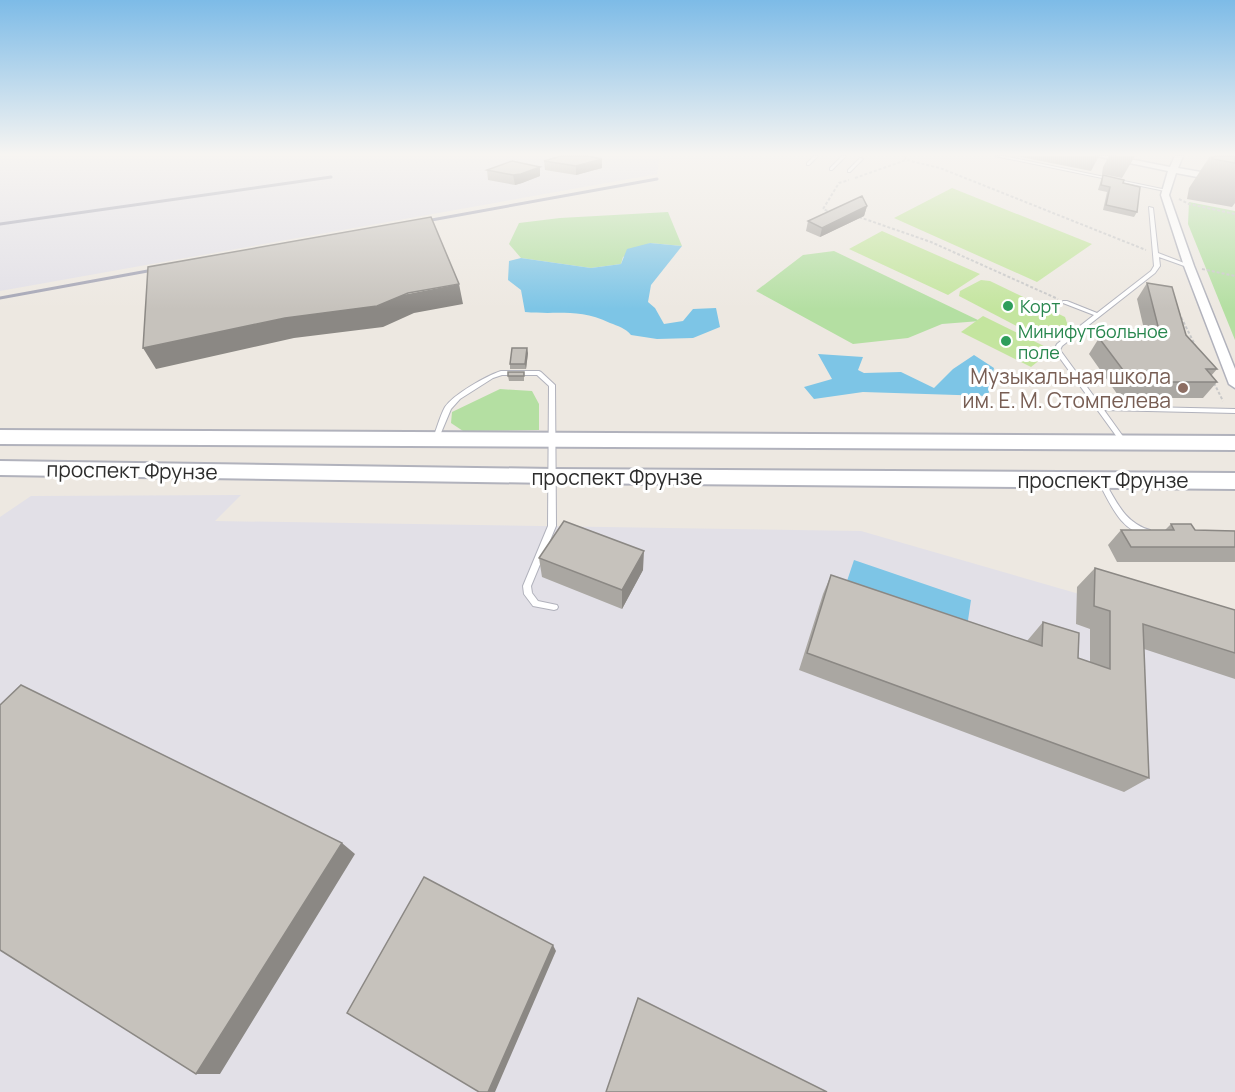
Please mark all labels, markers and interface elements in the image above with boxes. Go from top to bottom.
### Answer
place label: Корт [1020,294,1060,318]
marker: Корт [1001,299,1015,313]
place label: Минифутбольное поле [1018,319,1168,364]
marker: Минифутбольное поле [999,334,1013,348]
place label: Музыкальная школа им. Е. М. Стомпелева [962,362,1171,414]
marker: Музыкальная школа им. Е. М. Стомпелева [1176,381,1190,395]
street label: проспект Фрунзе [46,455,218,485]
street label: проспект Фрунзе [531,463,703,491]
street label: проспект Фрунзе [1017,466,1189,494]

